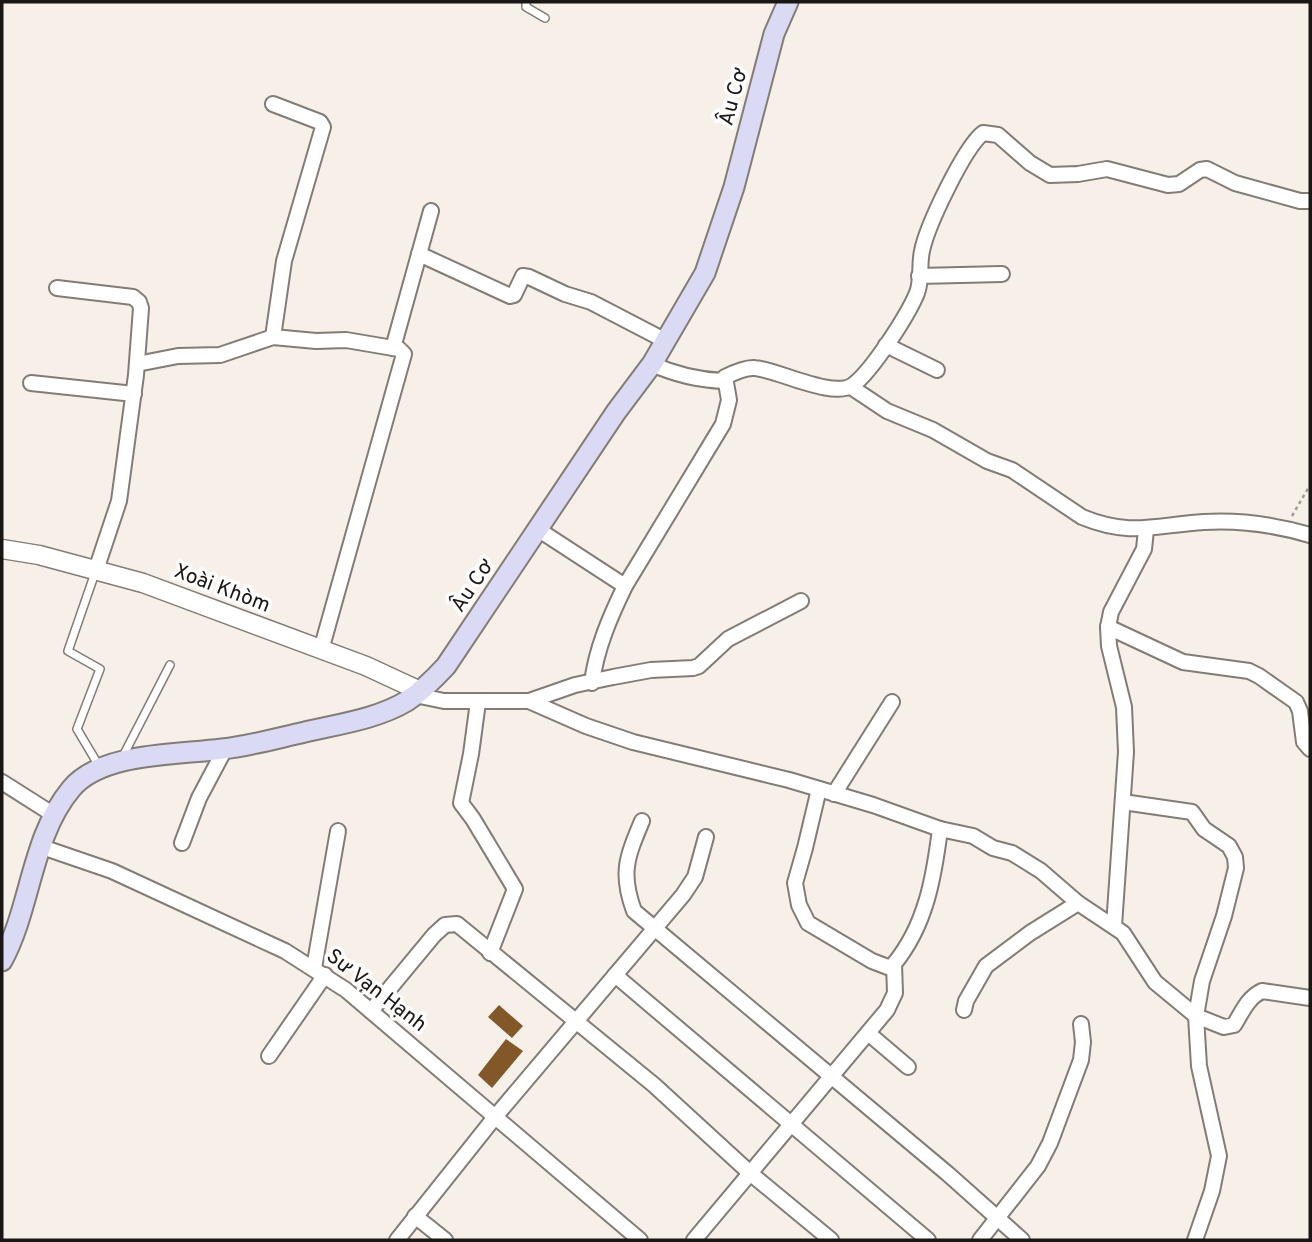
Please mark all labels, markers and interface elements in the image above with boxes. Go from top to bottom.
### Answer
street label: Âu Cơ [712,65,755,129]
street label: Âu Cơ [445,554,501,618]
street label: Xoài Khòm [170,558,274,620]
street label: Sư Vạn Hạnh [320,943,432,1039]

